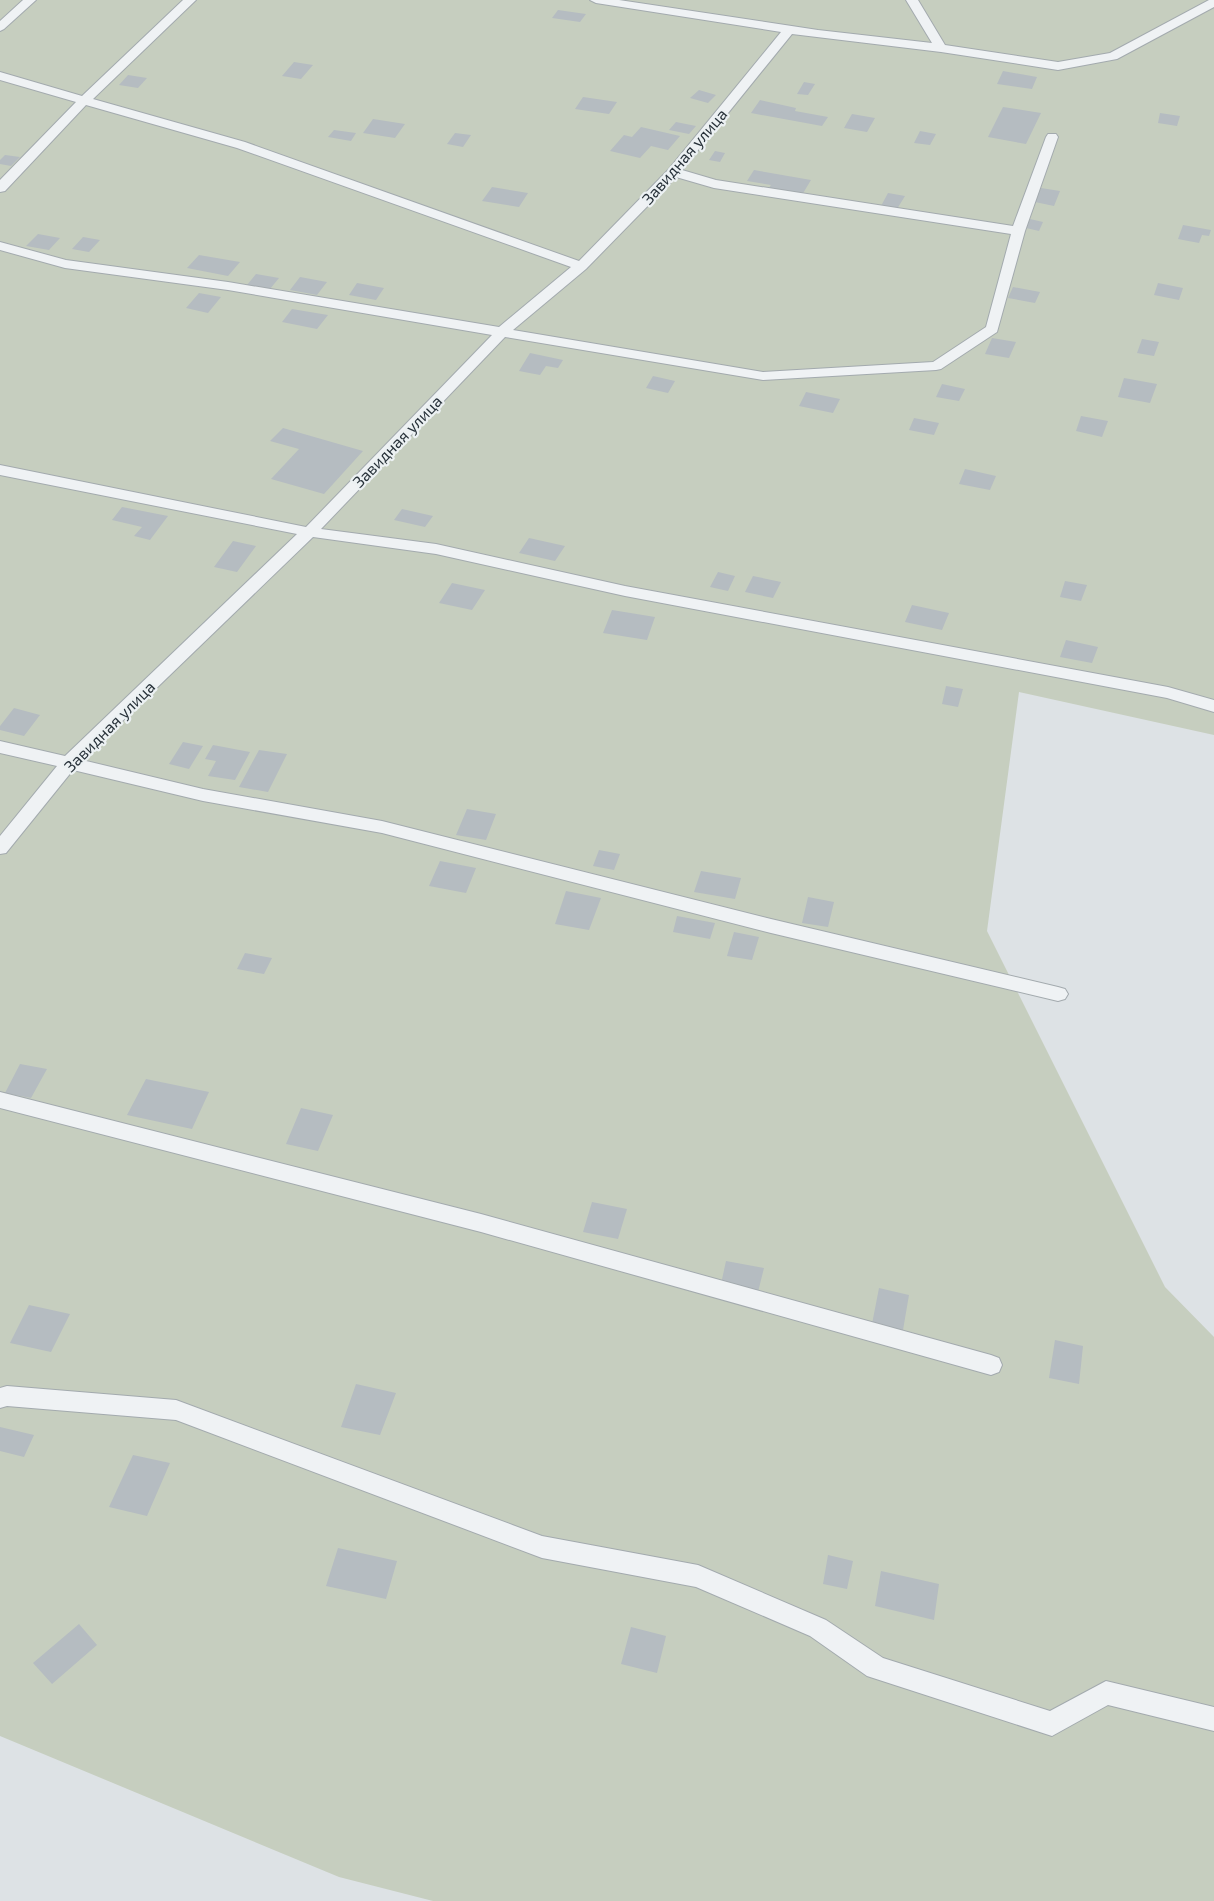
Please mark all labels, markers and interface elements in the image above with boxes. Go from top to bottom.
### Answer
street label: Завидная улица [637,104,731,208]
street label: Завидная улица [348,391,446,492]
street label: Завидная улица [60,677,159,776]

